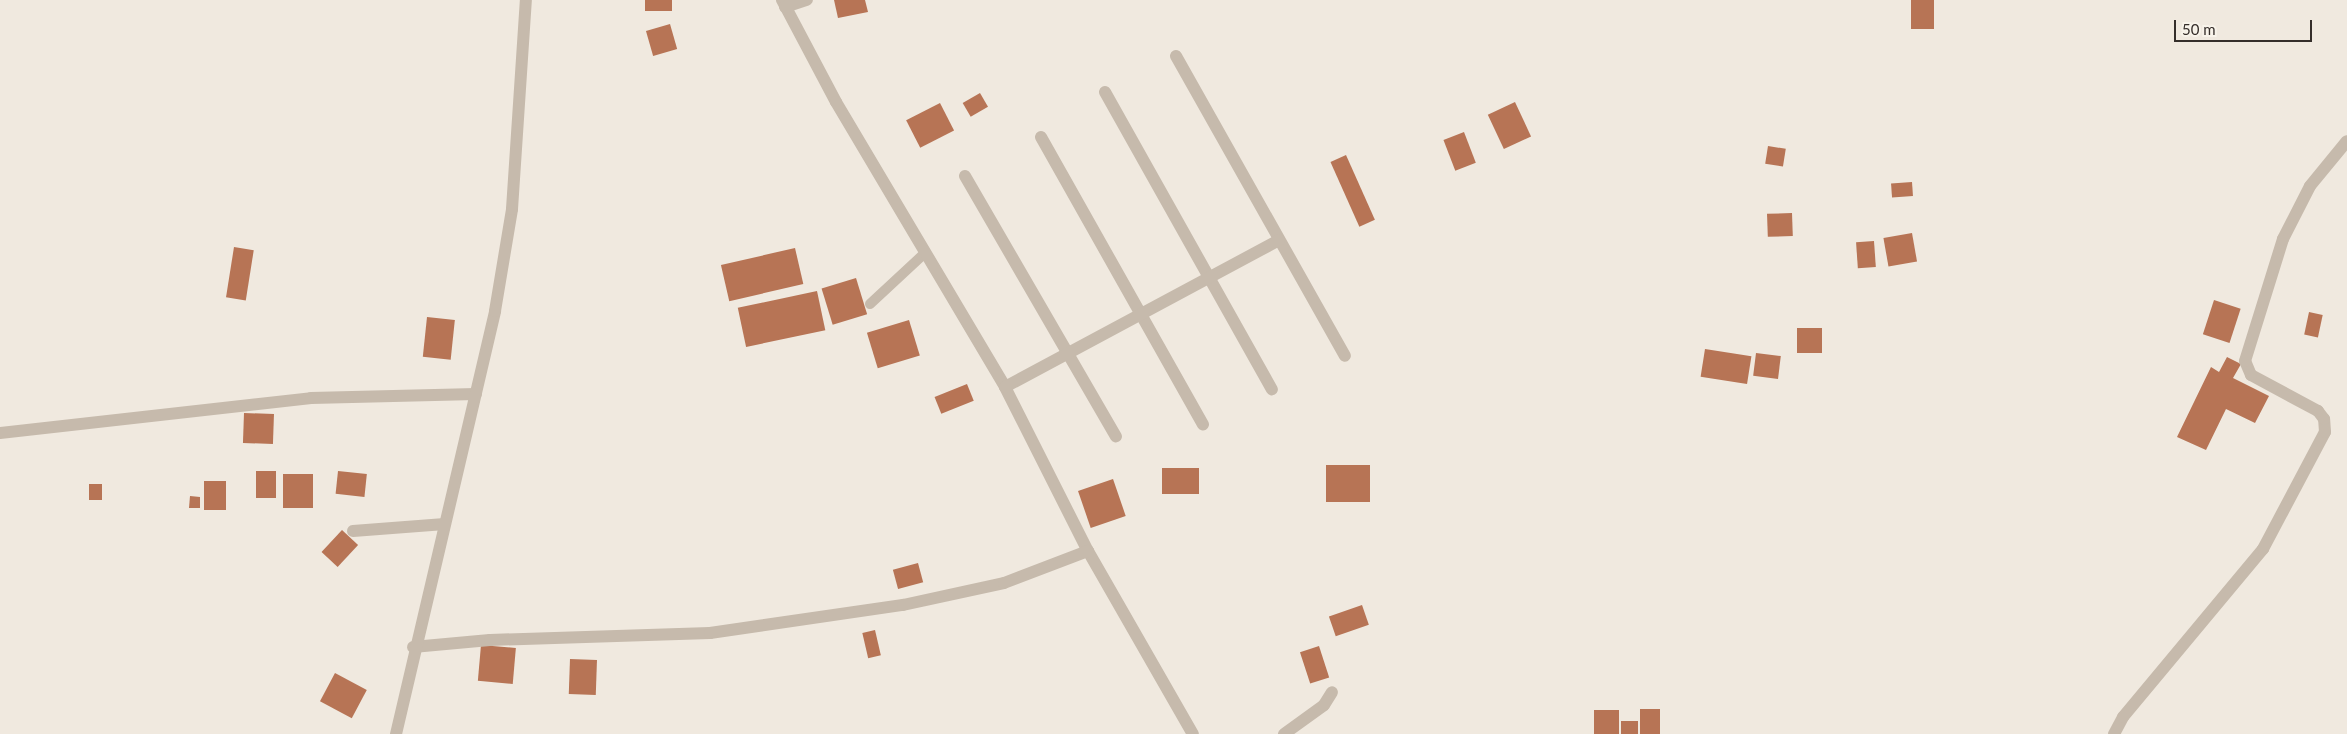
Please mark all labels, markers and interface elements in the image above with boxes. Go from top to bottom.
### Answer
scale bar [2177,10,2314,42]
text: 50 m [2182,20,2216,38]

